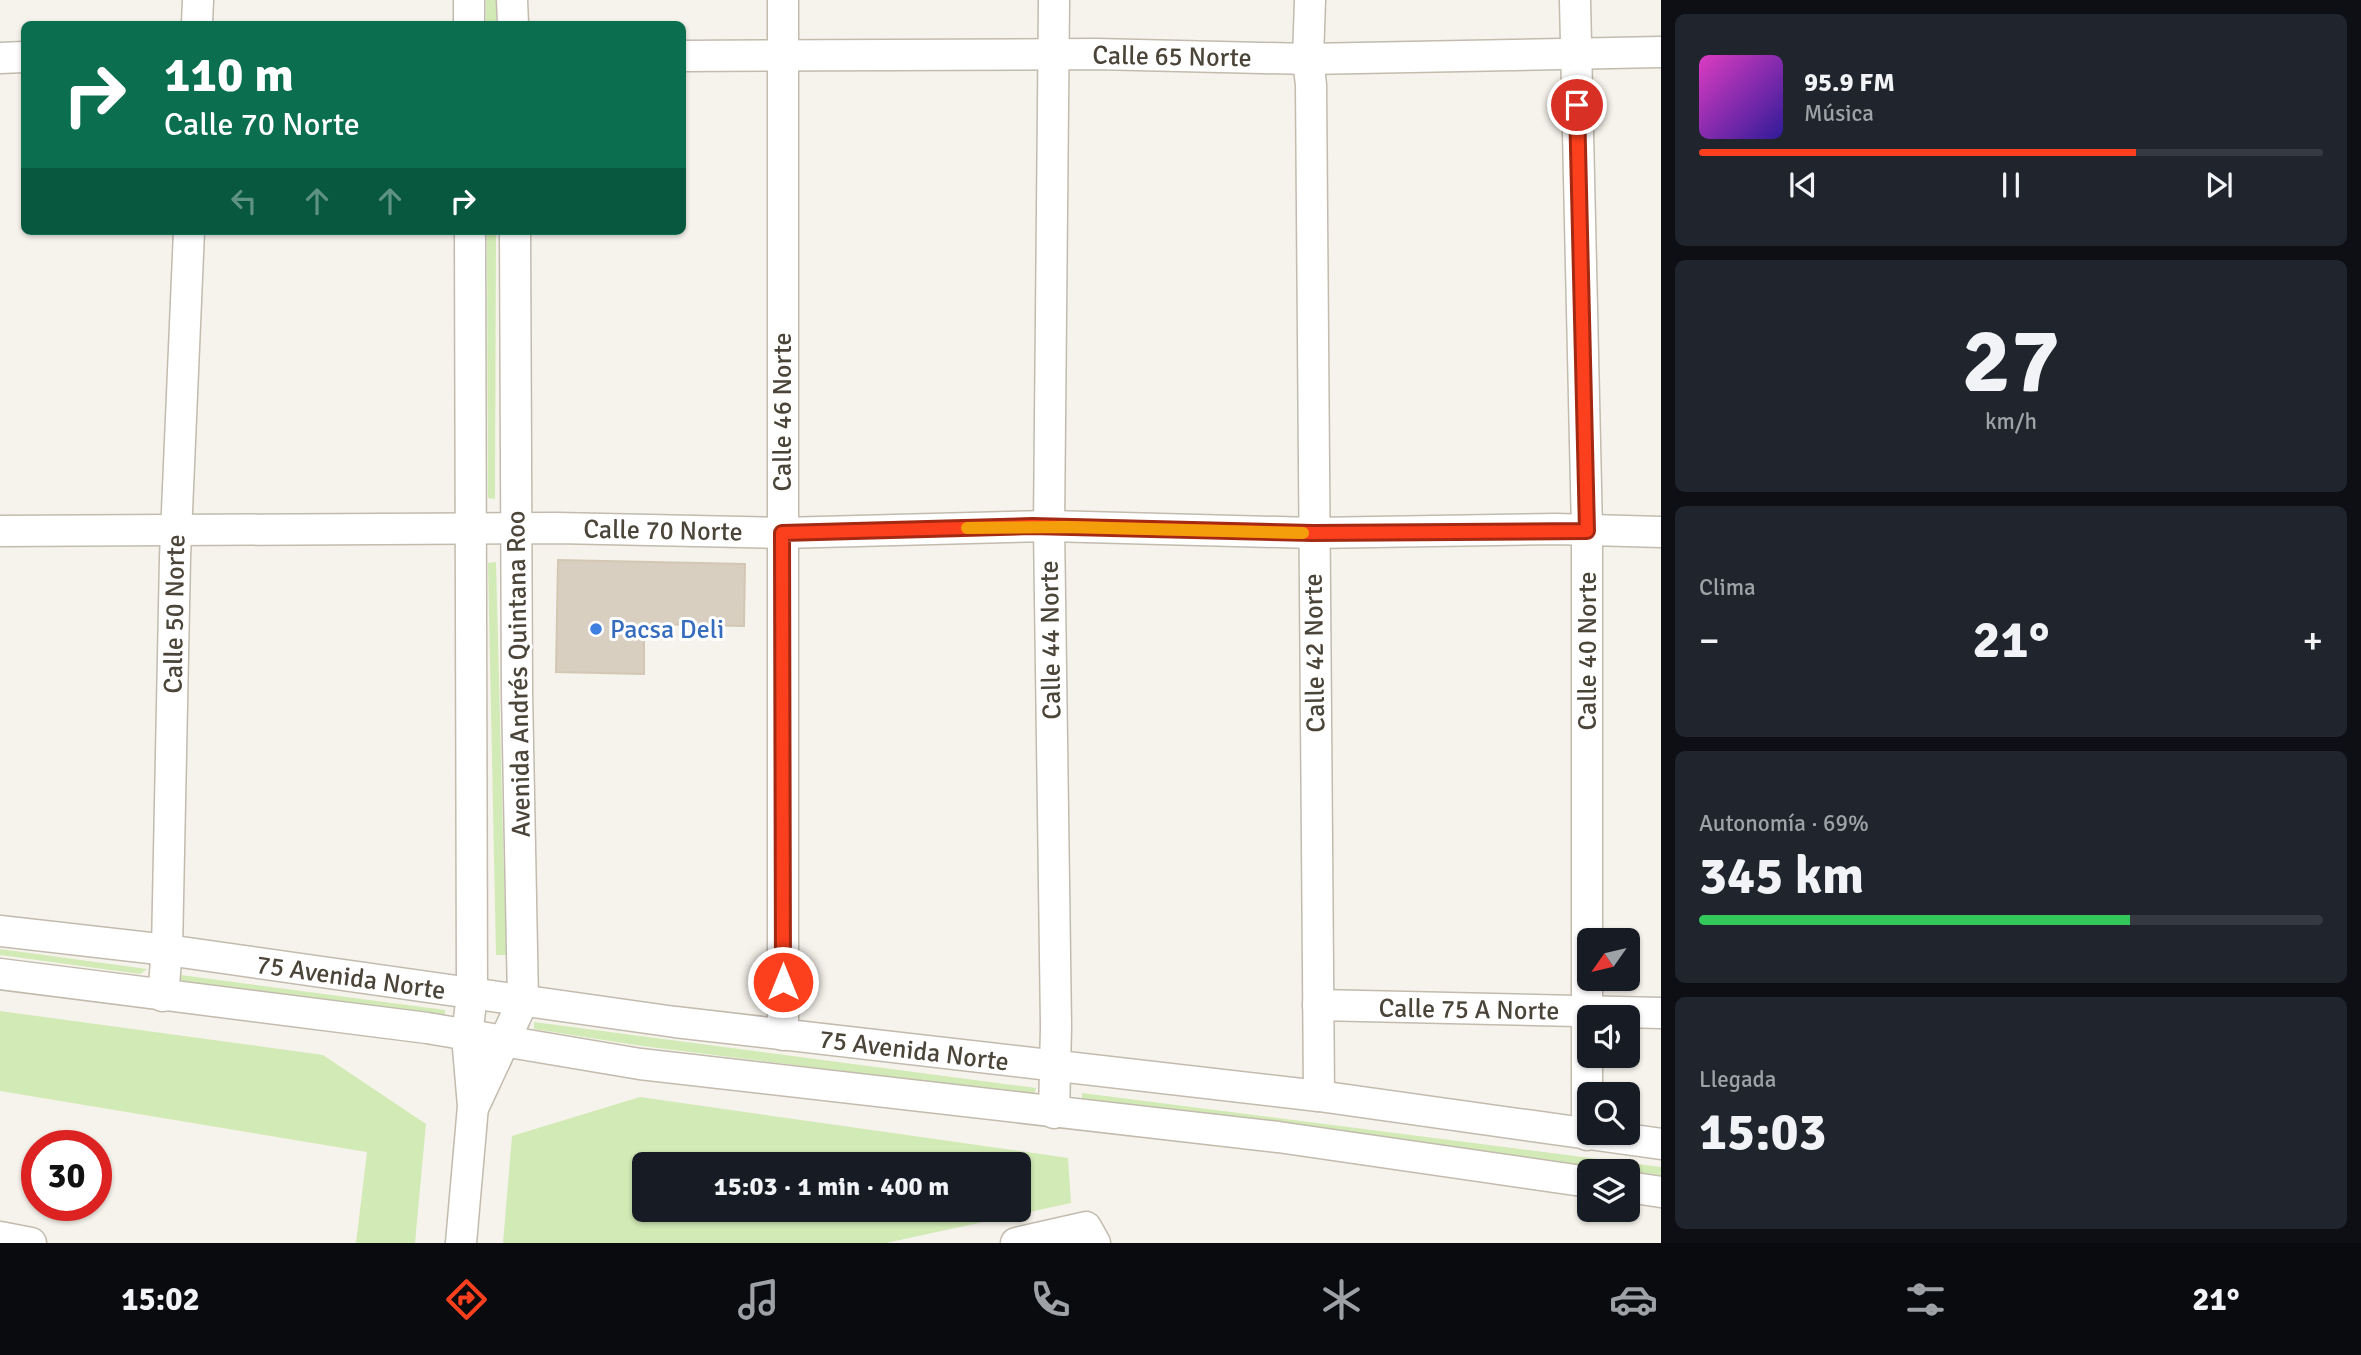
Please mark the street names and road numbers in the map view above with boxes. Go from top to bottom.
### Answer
street label: Calle 65 Norte [1092,40,1252,74]
street label: Calle 46 Norte [767,332,799,492]
street label: Avenida Andrés Quintana Roo [500,510,538,838]
street label: Calle 70 Norte [583,514,743,548]
street label: Calle 50 Norte [158,534,192,694]
street label: Calle 44 Norte [1034,560,1068,720]
street label: Calle 40 Norte [1572,571,1604,731]
street label: Calle 42 Norte [1298,573,1332,733]
street label: 75 Avenida Norte [254,949,448,1007]
street label: Calle 75 A Norte [1378,992,1560,1028]
street label: 75 Avenida Norte [817,1023,1011,1079]

